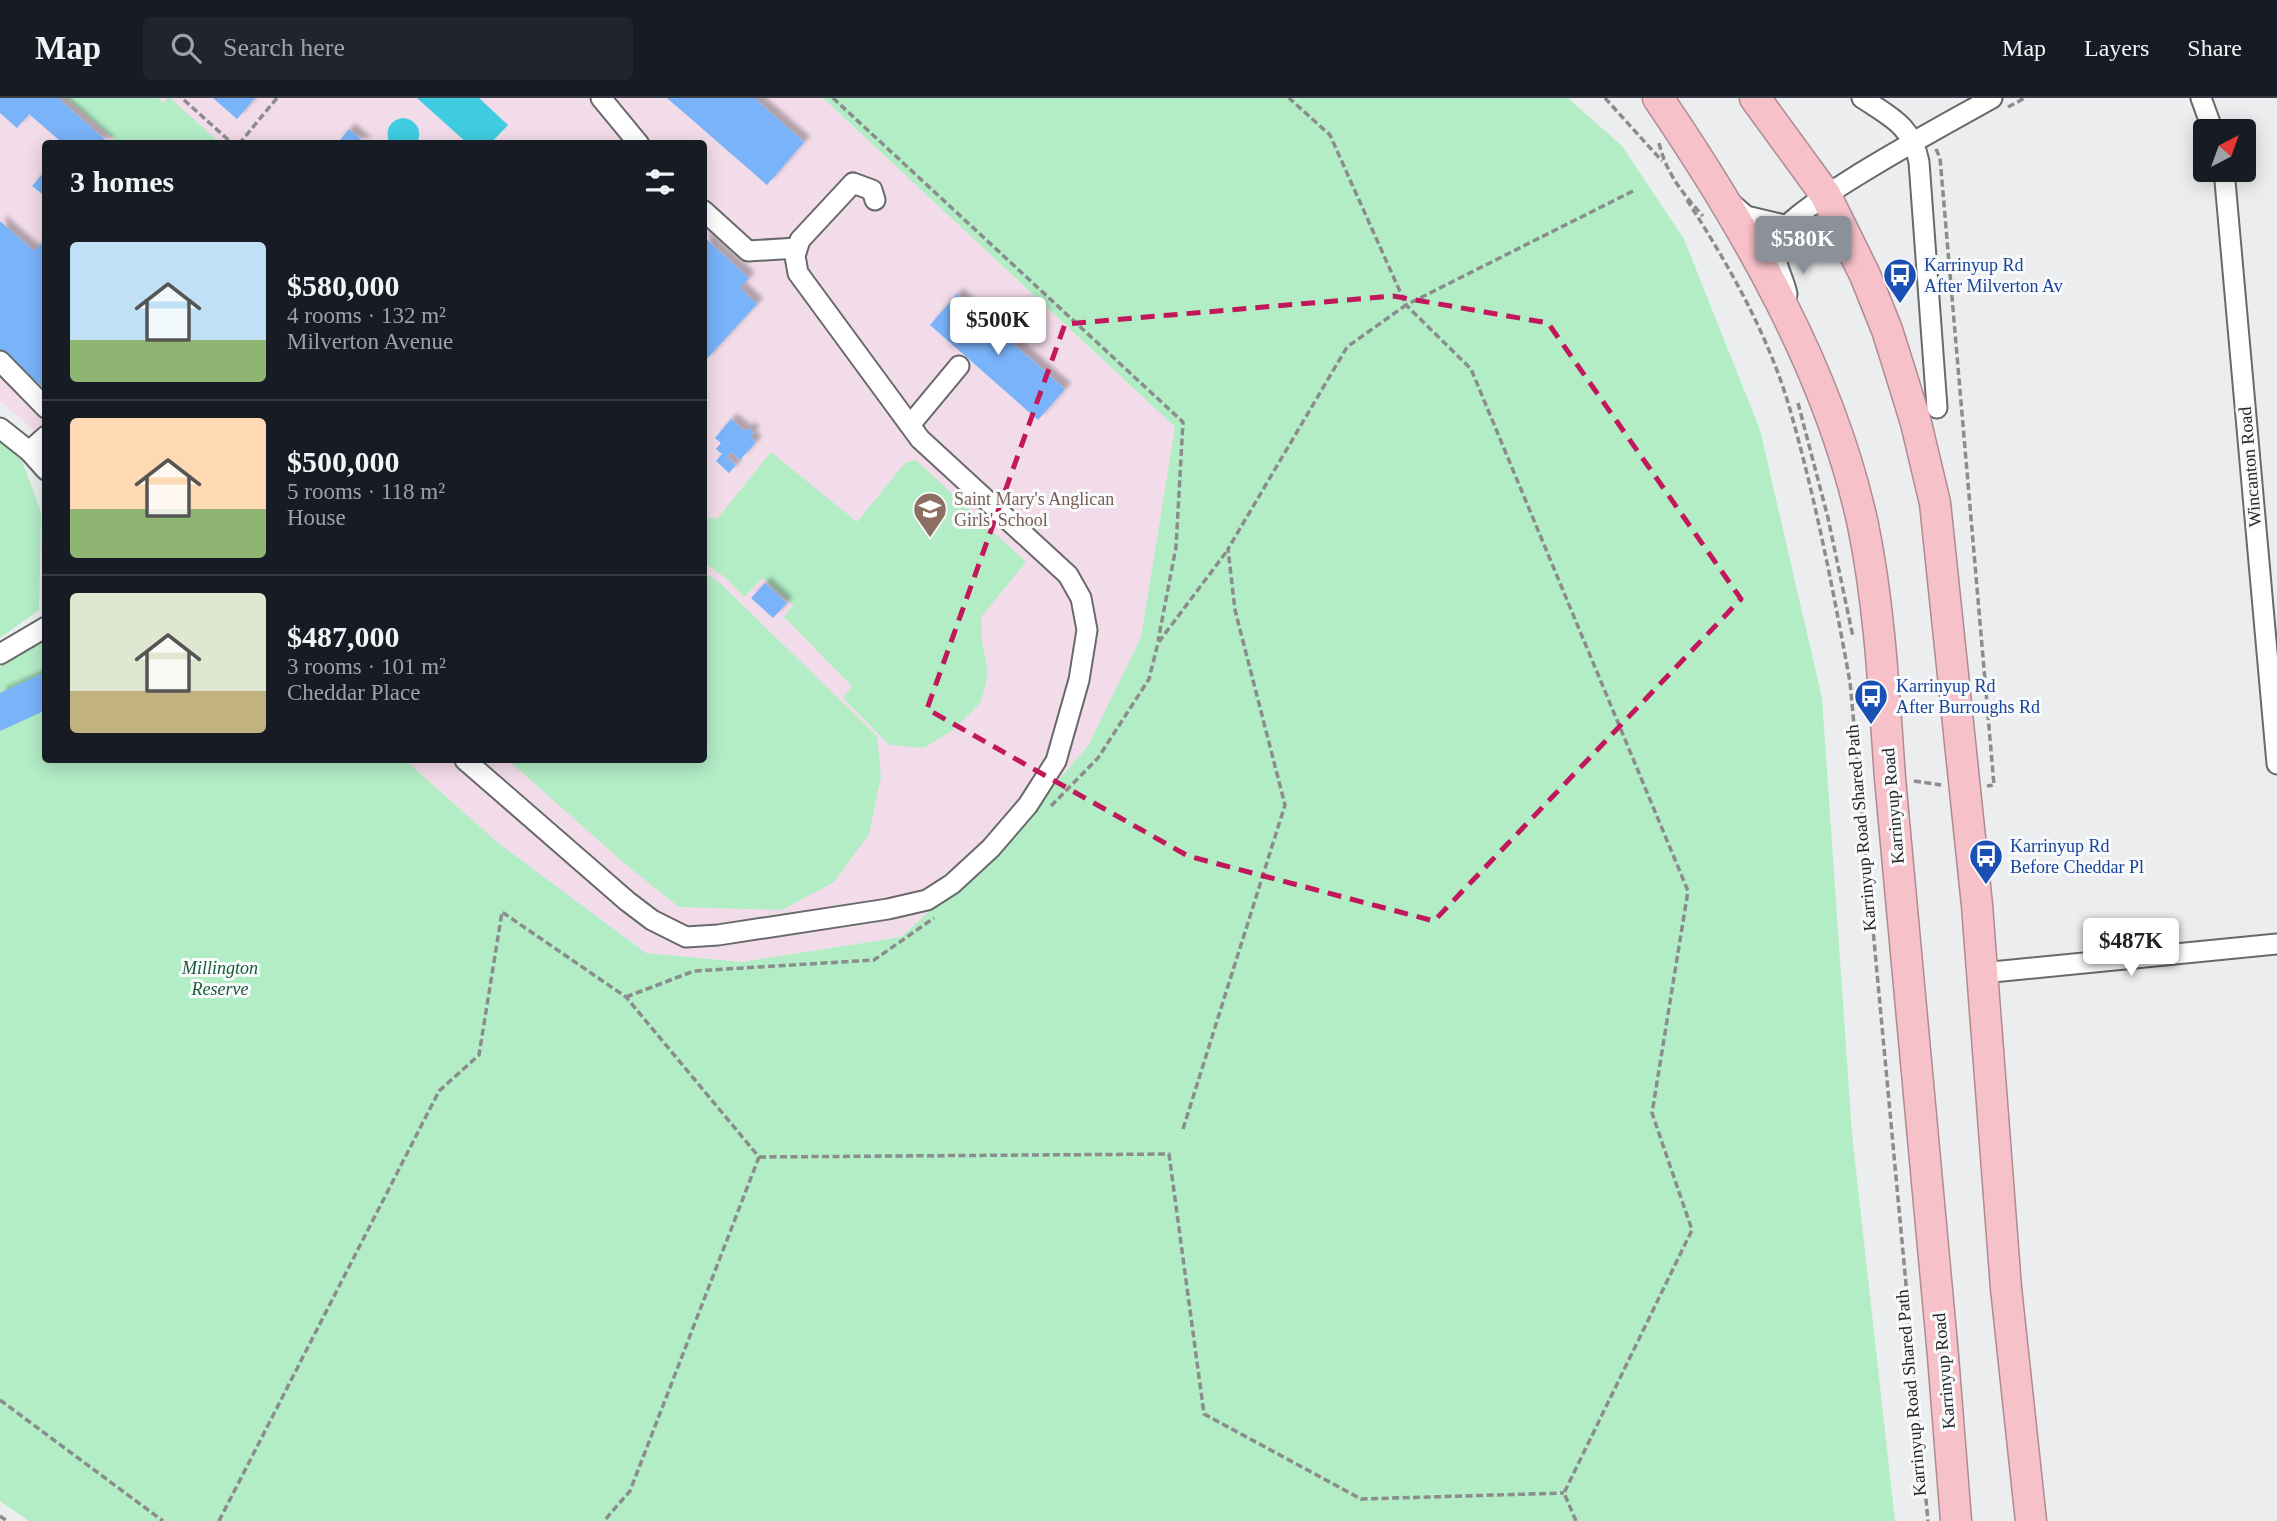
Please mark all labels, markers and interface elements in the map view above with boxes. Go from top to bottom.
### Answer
search box [143,17,633,80]
icon: search [167,29,205,67]
text: Map [35,30,101,66]
text: Search here [223,33,345,62]
text: Map [2002,35,2046,61]
text: Layers [2084,35,2149,61]
text: Share [2187,35,2242,61]
north arrow [2193,119,2256,182]
map controls [2193,119,2256,182]
icon: filters [641,163,679,201]
text: 3 homes [70,165,174,198]
pin: $580K [1754,216,1852,276]
text: $580K [1771,226,1835,251]
place label: Karrinyup Rd After Milverton Av [1924,255,2063,296]
bus stop icon: Karrinyup Rd After Milverton Av [1881,256,1919,305]
text: $580,000 [287,269,400,302]
icon: home [126,270,210,354]
pin: $500K [949,298,1047,357]
text: 4 rooms · 132 m² [287,303,446,328]
text: $500K [966,307,1030,332]
text: Milverton Avenue [287,329,453,354]
street label: Wincanton Road [2235,406,2265,528]
text: $500,000 [287,445,400,478]
icon: home [126,446,210,530]
text: 5 rooms · 118 m² [287,479,445,504]
place label: Saint Mary's Anglican Girls' School [954,489,1114,530]
school or university icon: Saint Mary's Anglican Girls' School [911,490,949,539]
text: House [287,505,346,530]
text: $487,000 [287,620,400,653]
icon: home [126,621,210,705]
text: 3 rooms · 101 m² [287,654,446,679]
place label: Karrinyup Rd After Burroughs Rd [1896,676,2040,717]
bus stop icon: Karrinyup Rd After Burroughs Rd [1852,677,1890,726]
text: Cheddar Place [287,680,420,705]
street label: Karrinyup Road Shared Path [1842,724,1880,932]
street label: Karrinyup Road [1878,747,1908,865]
place label: Karrinyup Rd Before Cheddar Pl [2010,836,2144,877]
bus stop icon: Karrinyup Rd Before Cheddar Pl [1967,837,2005,886]
pin: $487K [2082,918,2180,978]
text: $487K [2099,928,2163,953]
park label: Millington Reserve [181,958,258,999]
street label: Karrinyup Road Shared Path [1892,1289,1930,1497]
street label: Karrinyup Road [1929,1312,1959,1430]

